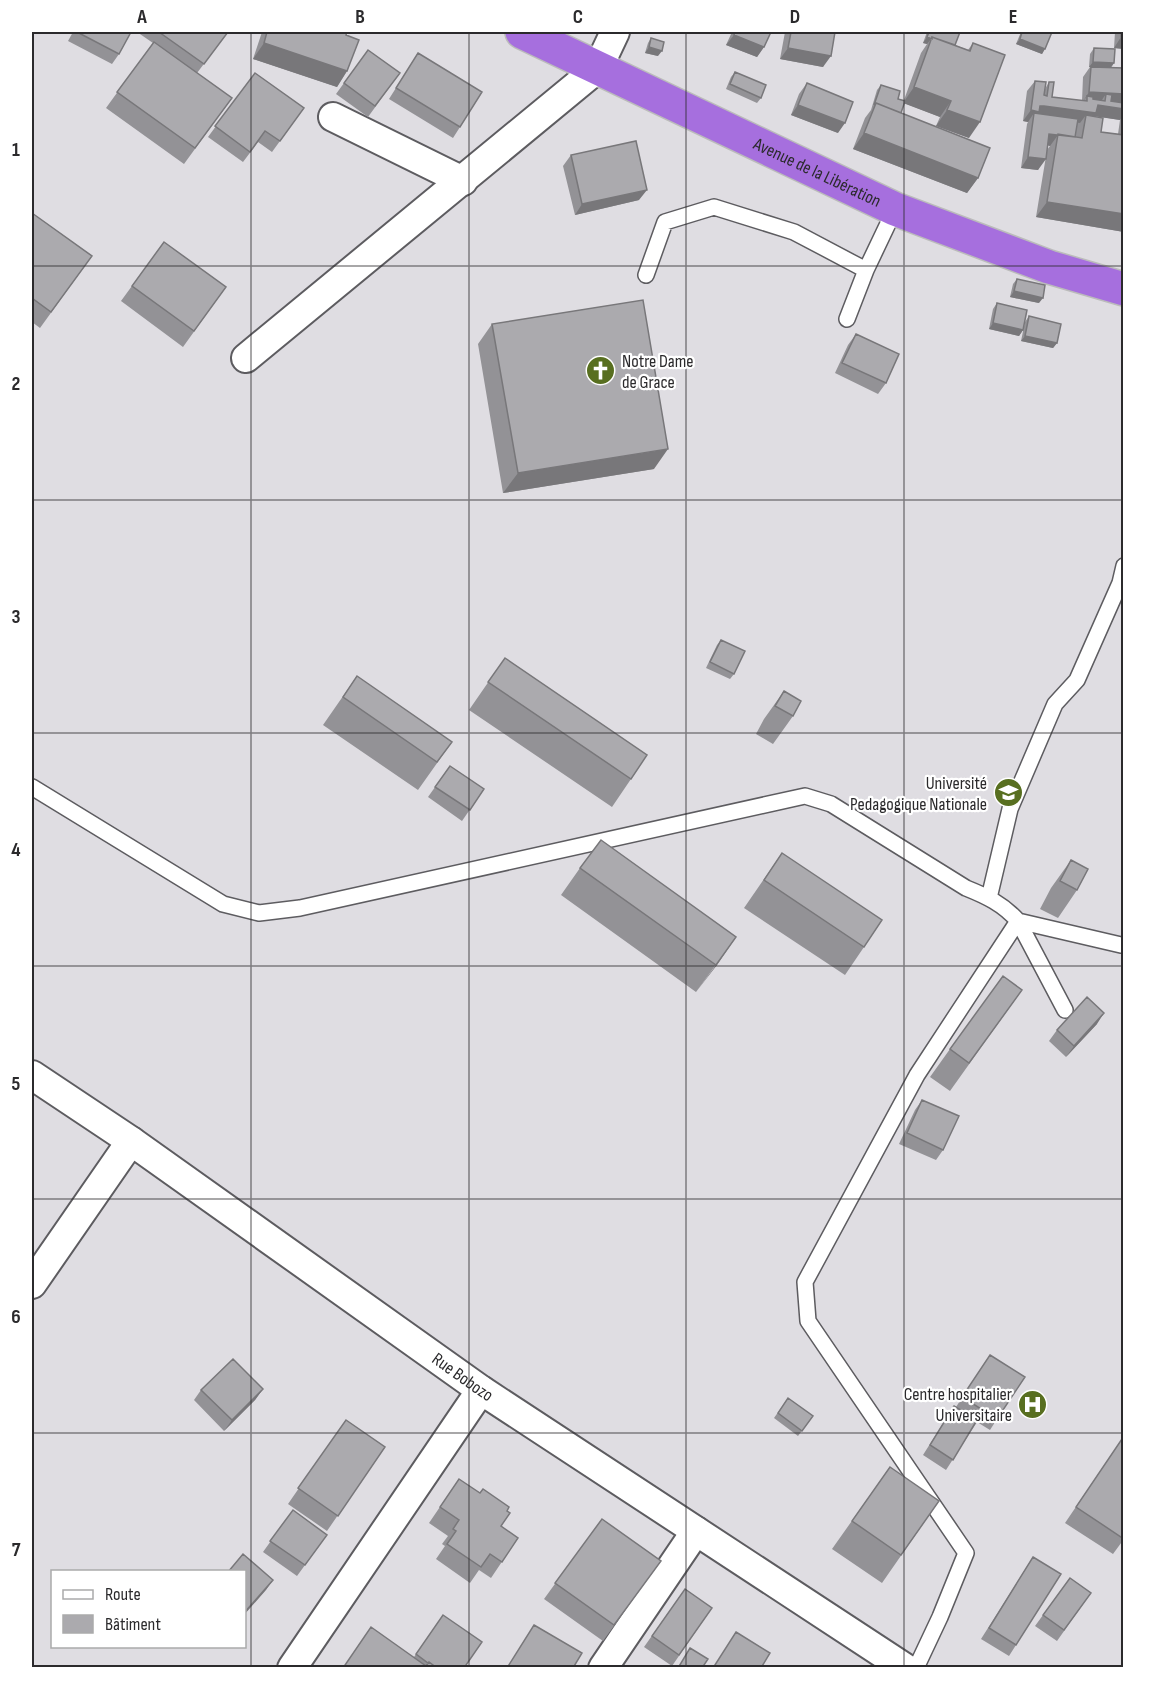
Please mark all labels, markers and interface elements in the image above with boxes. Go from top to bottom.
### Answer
text: A [136,5,147,29]
text: B [355,5,365,29]
text: C [573,5,583,29]
text: D [790,5,800,29]
text: E [1009,5,1017,29]
street label: Avenue de la Libération [749,133,884,212]
text: 1 [12,138,20,162]
place label: Notre Dame de Grace [622,351,694,393]
church icon: Notre Dame de Grace [585,355,617,387]
text: 2 [12,372,20,396]
text: 3 [12,605,21,629]
place label: Université Pedagogique Nationale [850,773,987,815]
school or university icon: Université Pedagogique Nationale [992,777,1024,809]
text: 4 [11,838,21,862]
text: 5 [12,1072,21,1096]
text: 6 [11,1305,21,1329]
street label: Rue Bobozo [428,1349,497,1406]
place label: Centre hospitalier Universitaire [904,1384,1012,1426]
hospital icon: Centre hospitalier Universitaire [1017,1388,1049,1420]
text: 7 [12,1538,21,1562]
legend [51,1570,246,1648]
text: Route [105,1584,141,1605]
text: Bâtiment [105,1614,161,1635]

